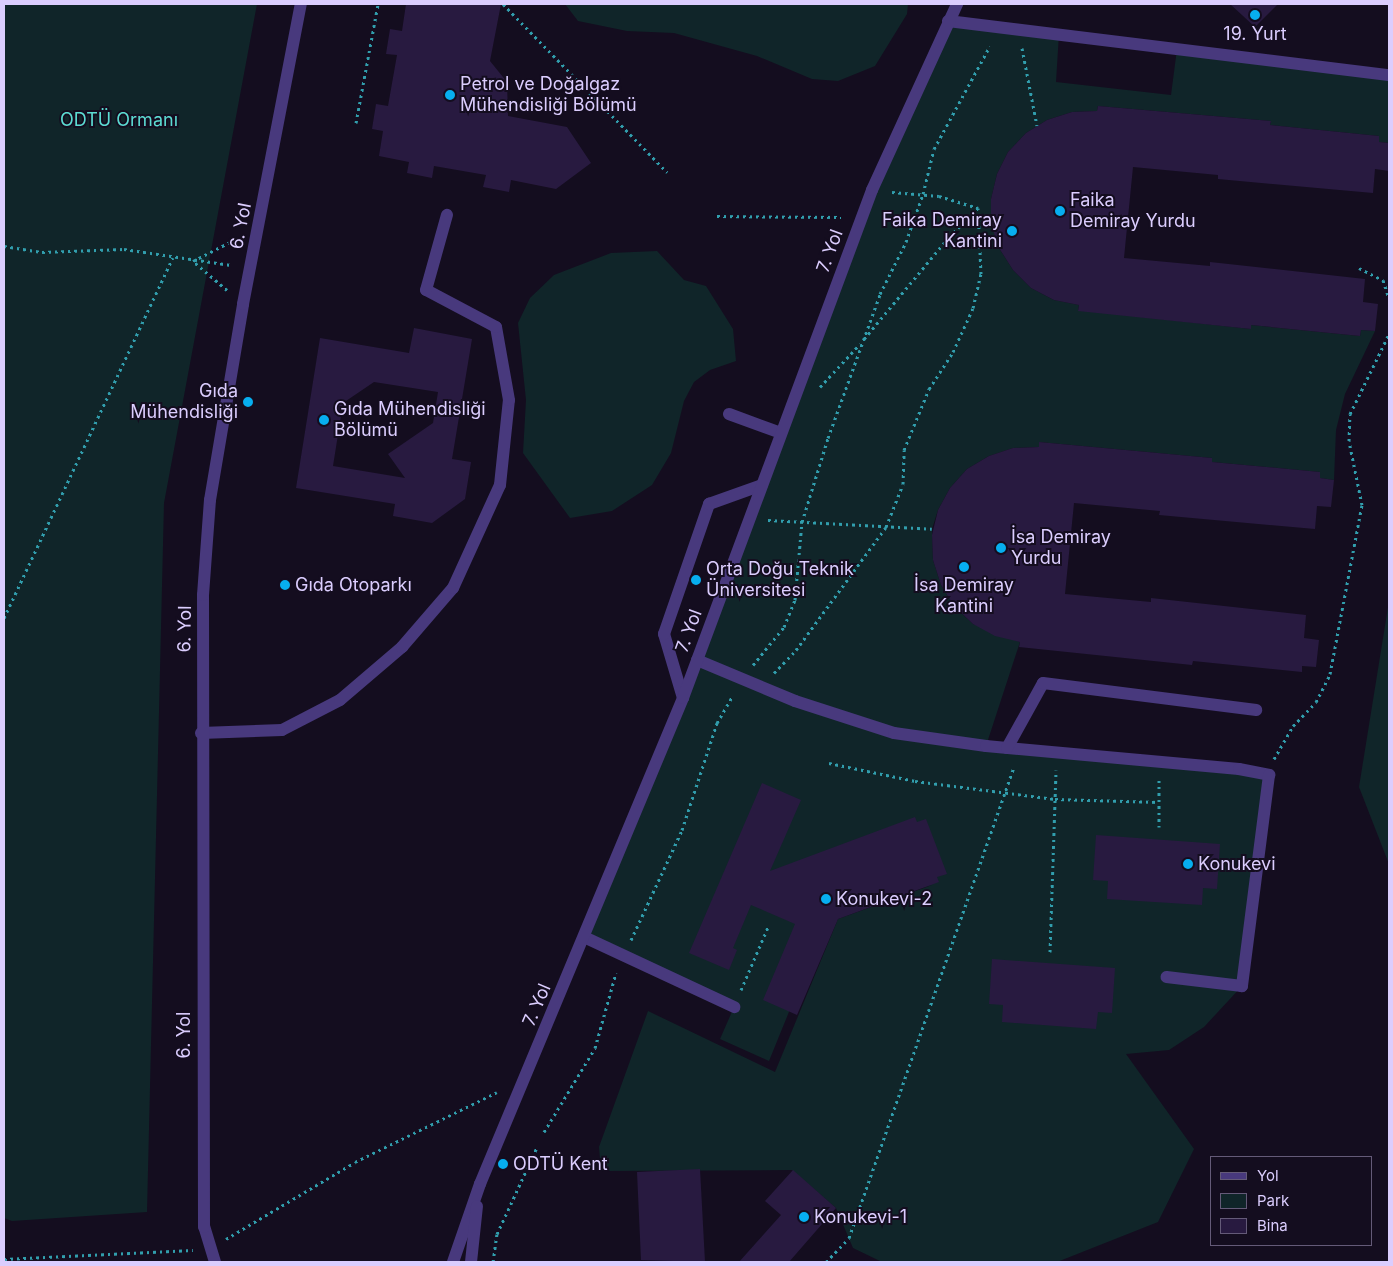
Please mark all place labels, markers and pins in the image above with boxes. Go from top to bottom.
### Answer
marker: 19. Yurt [1249,9,1261,21]
place label: 19. Yurt [1223,23,1287,45]
place label: Petrol ve Doğalgaz Mühendisliği Bölümü [460,74,637,116]
marker: Petrol ve Doğalgaz Mühendisliği Bölümü [444,89,456,101]
place label: Faika Demiray Yurdu [1070,190,1196,232]
marker: Faika Demiray Yurdu [1054,205,1066,217]
place label: Faika Demiray Kantini [882,210,1002,252]
marker: Faika Demiray Kantini [1006,225,1018,237]
place label: Gıda Mühendisliği [130,381,238,424]
marker: Gıda Mühendisliği [242,396,254,408]
place label: Gıda Mühendisliği Bölümü [334,399,486,442]
marker: Gıda Mühendisliği Bölümü [318,414,330,426]
place label: İsa Demiray Yurdu [1011,527,1111,570]
marker: İsa Demiray Yurdu [995,542,1007,554]
place label: Orta Doğu Teknik Üniversitesi [706,559,854,602]
marker: İsa Demiray Kantini [958,561,970,573]
place label: Gıda Otoparkı [295,574,412,596]
marker: Orta Doğu Teknik Üniversitesi [690,574,702,586]
place label: İsa Demiray Kantini [914,575,1014,618]
marker: Gıda Otoparkı [279,579,291,591]
place label: Konukevi [1198,853,1276,875]
marker: Konukevi [1182,858,1194,870]
place label: Konukevi-2 [836,888,932,910]
marker: Konukevi-2 [820,893,832,905]
place label: ODTÜ Kent [513,1153,608,1175]
marker: ODTÜ Kent [497,1158,509,1170]
place label: Konukevi-1 [814,1206,907,1228]
marker: Konukevi-1 [798,1211,810,1223]

